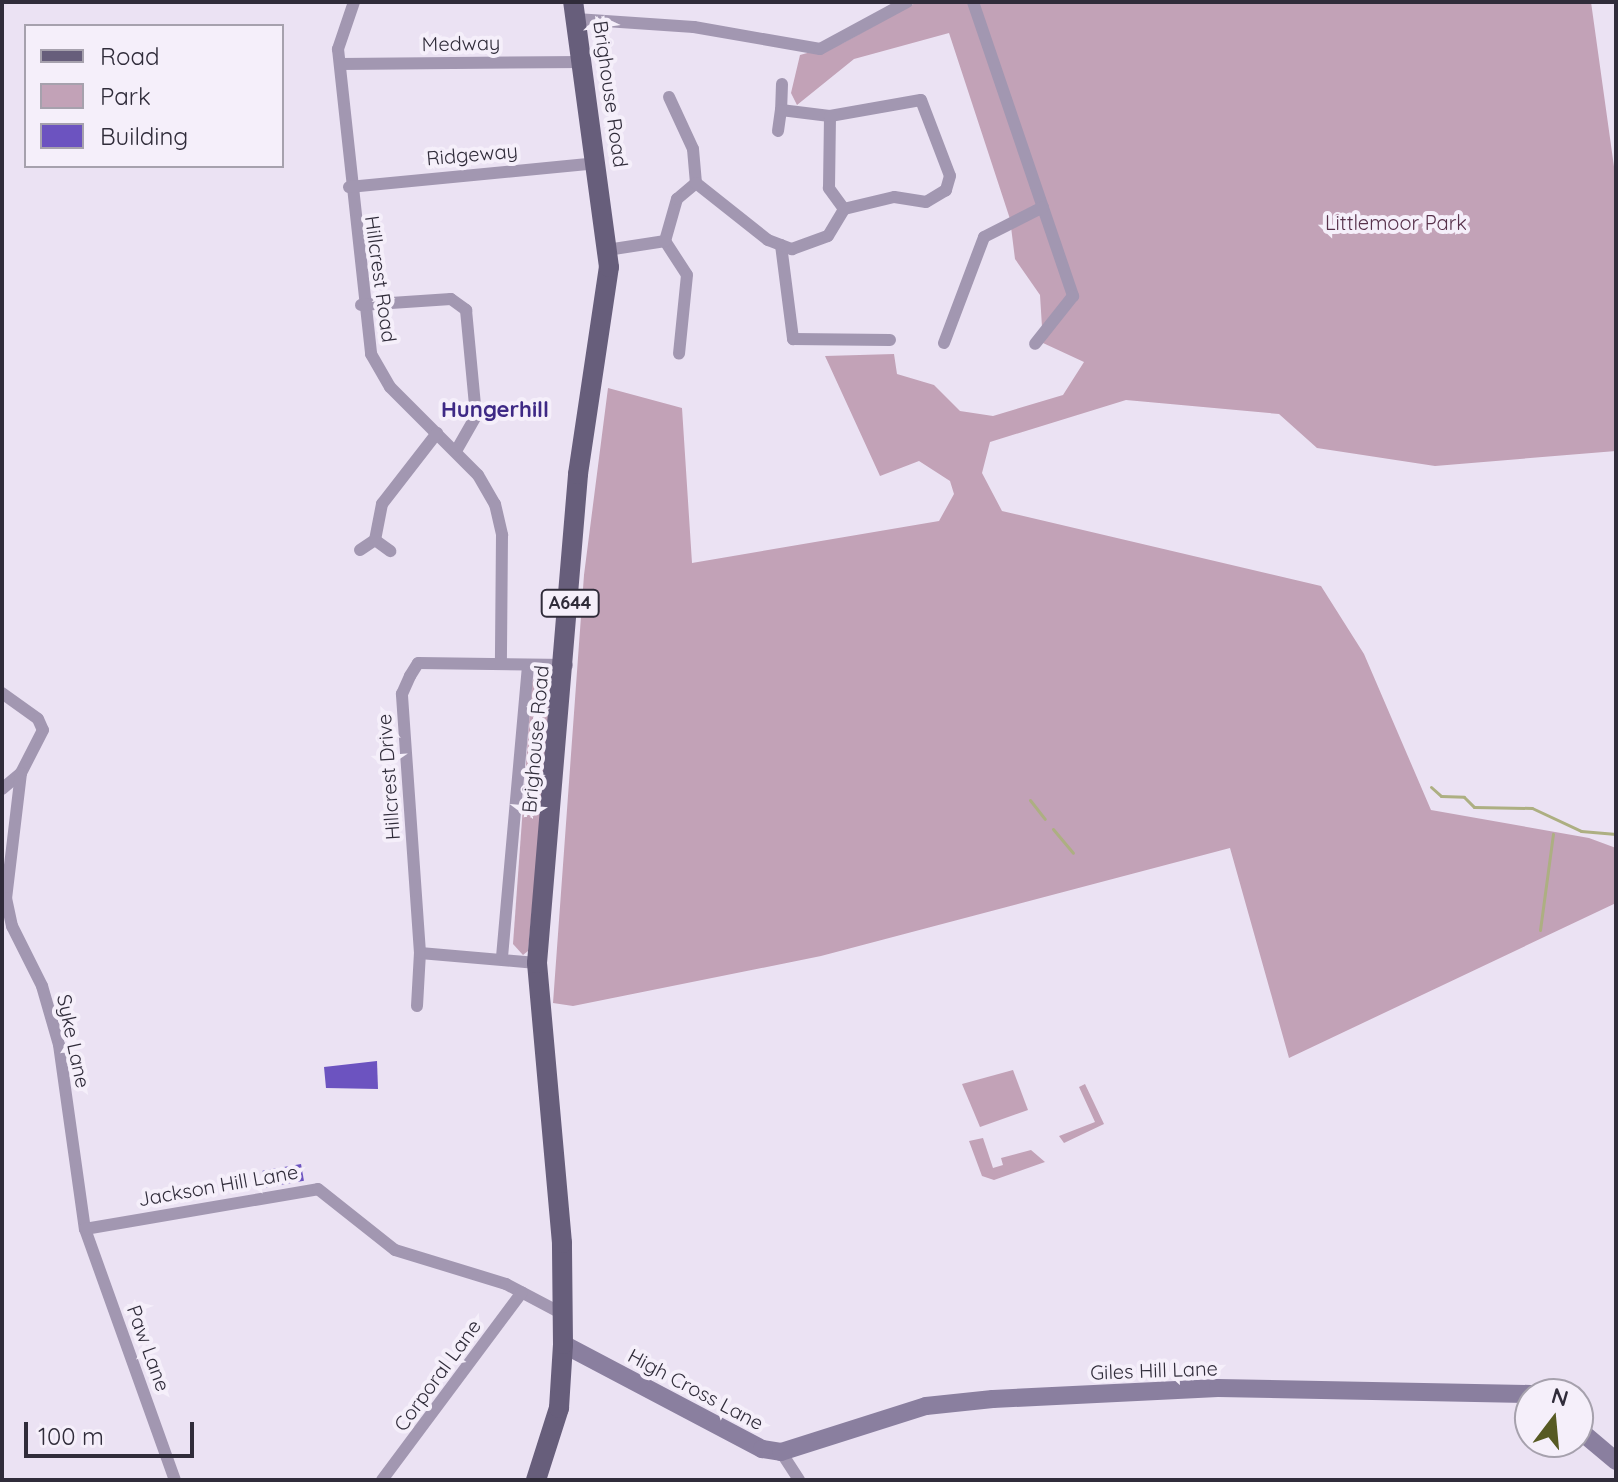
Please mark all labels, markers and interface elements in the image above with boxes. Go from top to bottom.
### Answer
street label: Brighouse Road [589,19,633,169]
legend [24,24,284,168]
street label: Medway [422,30,500,56]
text: Road [100,41,160,71]
text: Park [100,81,151,111]
text: Building [100,121,188,151]
street label: Ridgeway [425,138,519,170]
park label: Littlemoor Park [1325,210,1467,234]
street label: Hillcrest Road [360,214,402,344]
district label: Hungerhill [441,397,549,423]
road number: A644 [540,589,600,617]
street label: Brighouse Road [517,664,553,814]
street label: Hillcrest Drive [372,713,404,841]
street label: Syke Lane [52,992,96,1090]
street label: Jackson Hill Lane [136,1159,300,1211]
street label: Paw Lane [122,1302,176,1394]
street label: Corporal Lane [388,1314,486,1436]
street label: High Cross Lane [624,1343,768,1435]
street label: Giles Hill Lane [1090,1356,1218,1384]
north arrow [1514,1378,1594,1458]
text: N [1548,1381,1572,1413]
scale bar [28,1406,198,1456]
text: 100 m [38,1421,104,1451]

